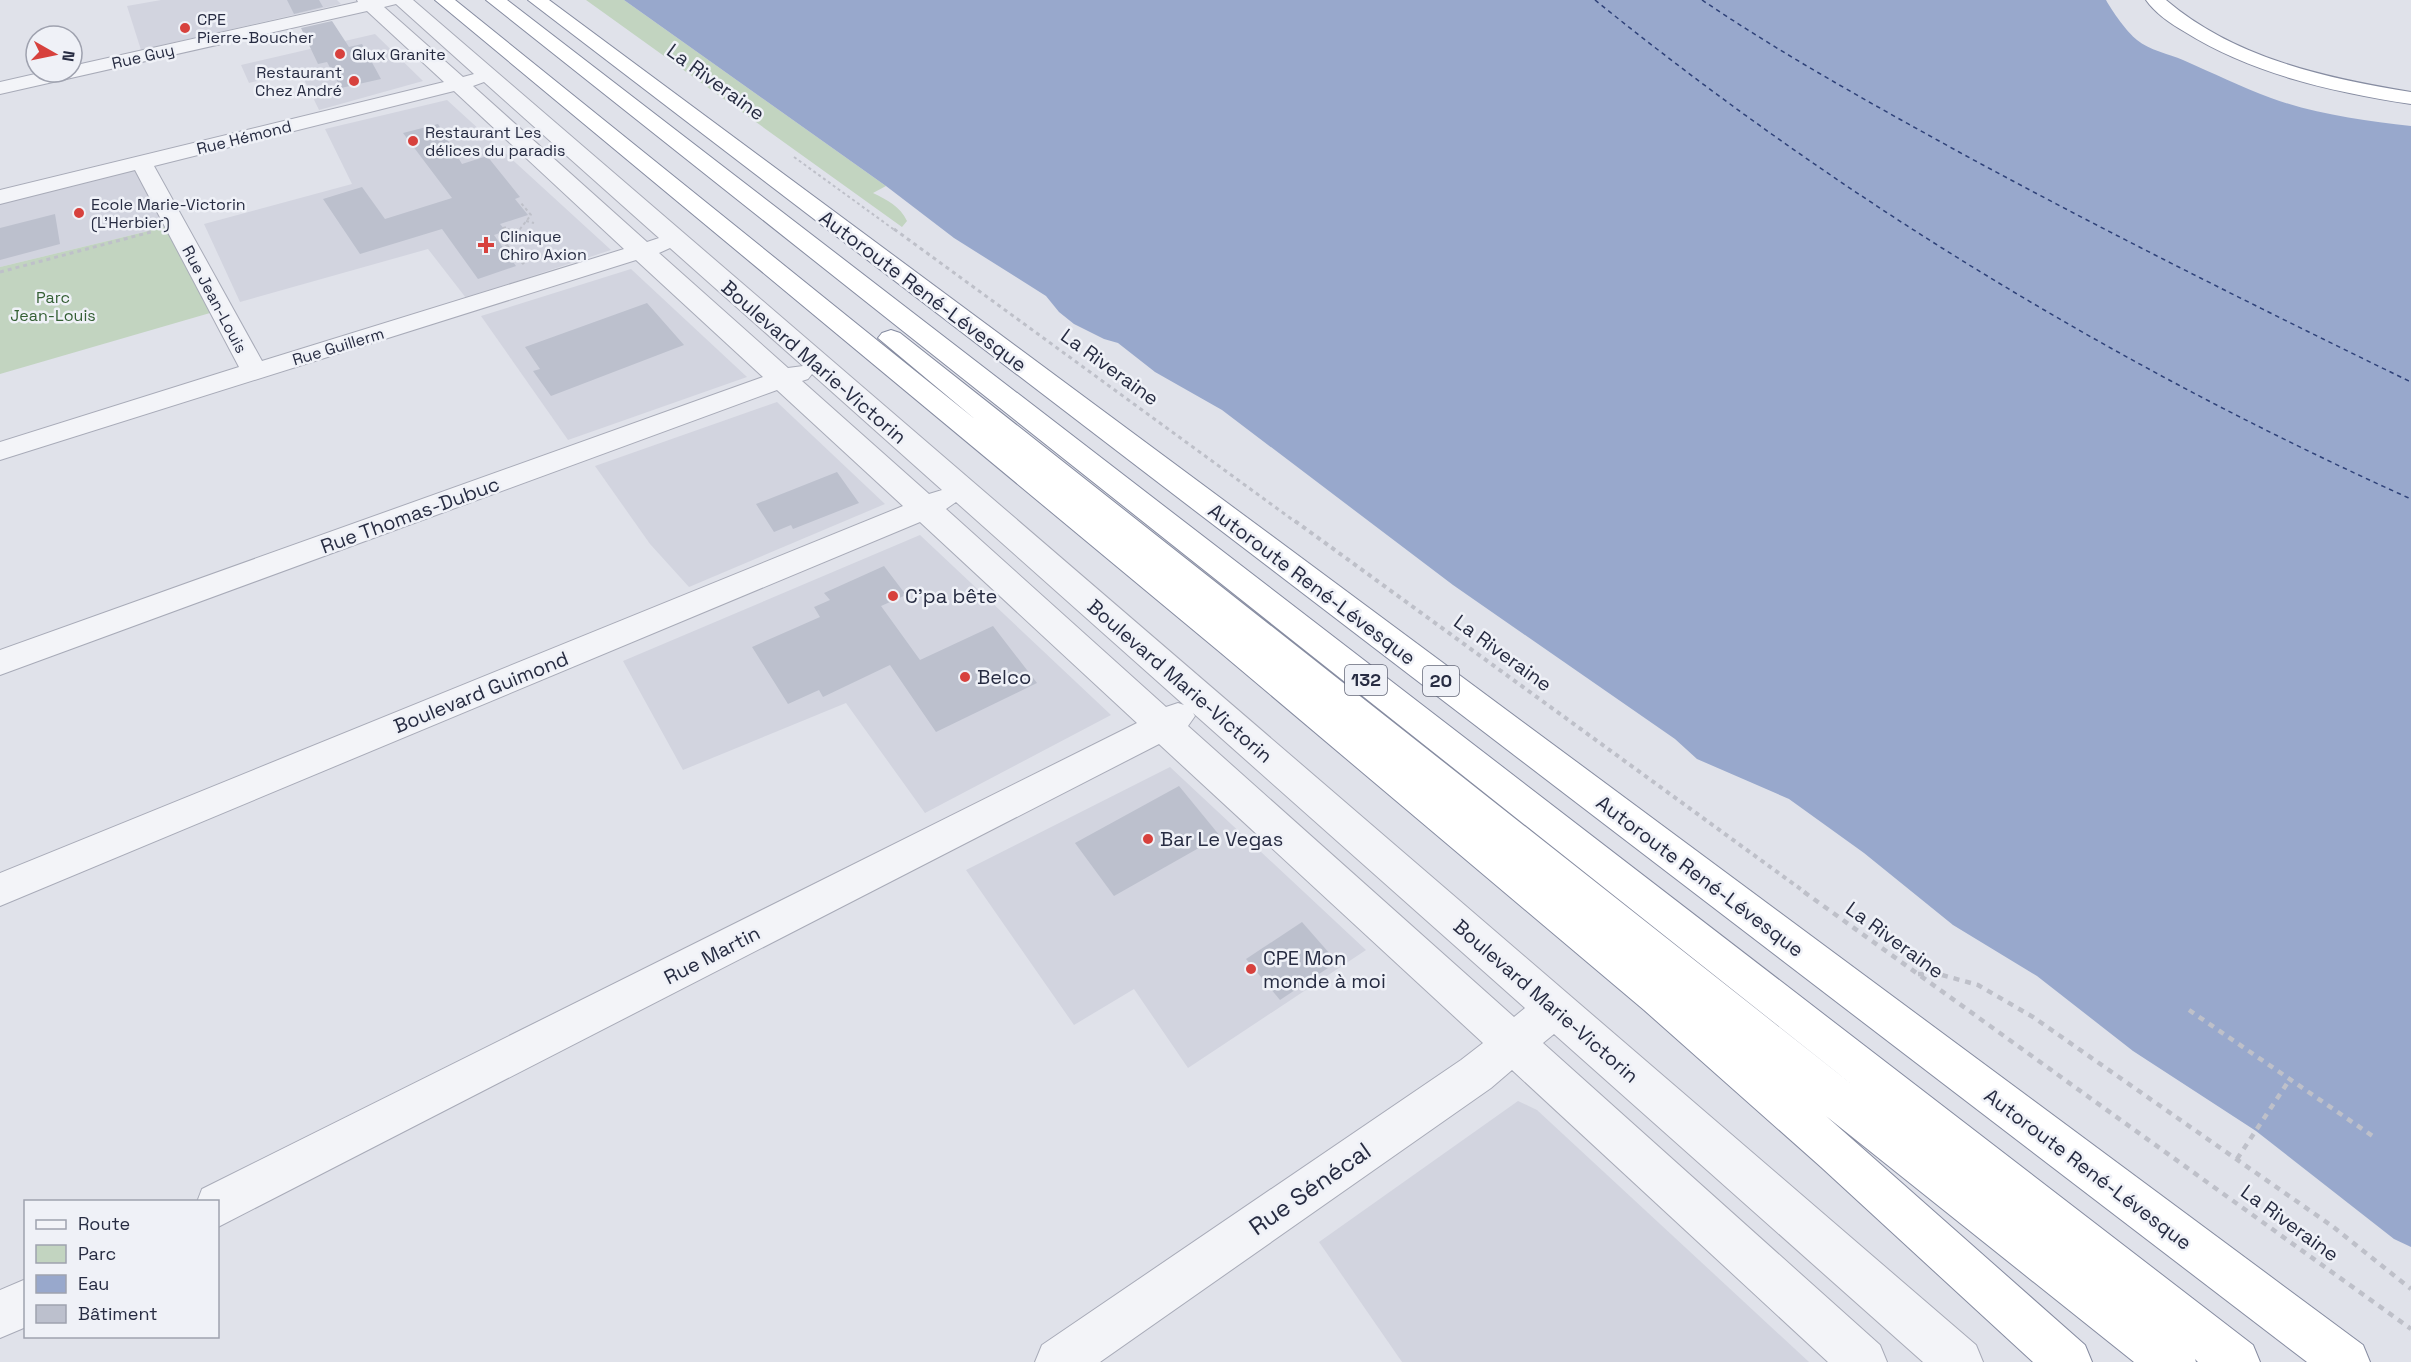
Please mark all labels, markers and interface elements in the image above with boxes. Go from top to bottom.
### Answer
place label: CPE Pierre-Boucher [197,9,314,48]
marker: CPE Pierre-Boucher [178,21,192,35]
north arrow [24,24,84,84]
street label: La Riveraine [662,38,770,126]
street label: Rue Guy [110,39,176,74]
place label: Glux Granite [352,44,446,65]
marker: Glux Granite [333,47,347,61]
text: N [57,49,80,63]
place label: Restaurant Chez André [255,62,342,101]
marker: Restaurant Chez André [347,74,361,88]
street label: Rue Hémond [194,116,294,159]
place label: Restaurant Les délices du paradis [425,122,565,161]
marker: Restaurant Les délices du paradis [406,134,420,148]
place label: Ecole Marie-Victorin (L'Herbier) [91,194,246,233]
street label: Autoroute René-Lévesque [814,204,1032,378]
marker: Ecole Marie-Victorin (L'Herbier) [72,206,86,220]
place label: Clinique Chiro Axion [500,226,587,265]
marker: Clinique Chiro Axion [477,236,495,254]
street label: Rue Jean-Louis [177,242,252,357]
street label: Boulevard Marie-Victorin [716,274,912,450]
park label: Parc Jean-Louis [10,287,96,326]
street label: Rue Guillerm [290,323,387,370]
street label: La Riveraine [1056,323,1164,411]
street label: Rue Thomas-Dubuc [317,471,503,559]
street label: Autoroute René-Lévesque [1203,497,1421,671]
place label: C'pa bête [905,583,997,609]
marker: C'pa bête [886,589,900,603]
street label: Boulevard Marie-Victorin [1082,593,1278,769]
street label: La Riveraine [1449,609,1557,697]
street label: Boulevard Guimond [390,645,572,739]
place label: Belco [977,664,1031,690]
road number: 132 [1345,665,1387,695]
road number: 20 [1423,666,1459,696]
marker: Belco [958,670,972,684]
street label: Autoroute René-Lévesque [1591,789,1809,963]
place label: Bar Le Vegas [1160,826,1283,852]
marker: Bar Le Vegas [1141,832,1155,846]
street label: La Riveraine [1841,896,1949,984]
street label: Boulevard Marie-Victorin [1448,913,1644,1089]
street label: Rue Martin [660,920,764,990]
place label: CPE Mon monde à moi [1263,945,1386,994]
marker: CPE Mon monde à moi [1244,962,1258,976]
street label: Autoroute René-Lévesque [1979,1082,2197,1256]
street label: Rue Sénécal [1243,1135,1377,1242]
street label: La Riveraine [2236,1179,2344,1267]
legend [24,1200,219,1338]
text: Route [78,1212,130,1235]
text: Parc [78,1242,116,1265]
text: Eau [78,1272,109,1295]
text: Bâtiment [78,1302,158,1325]

